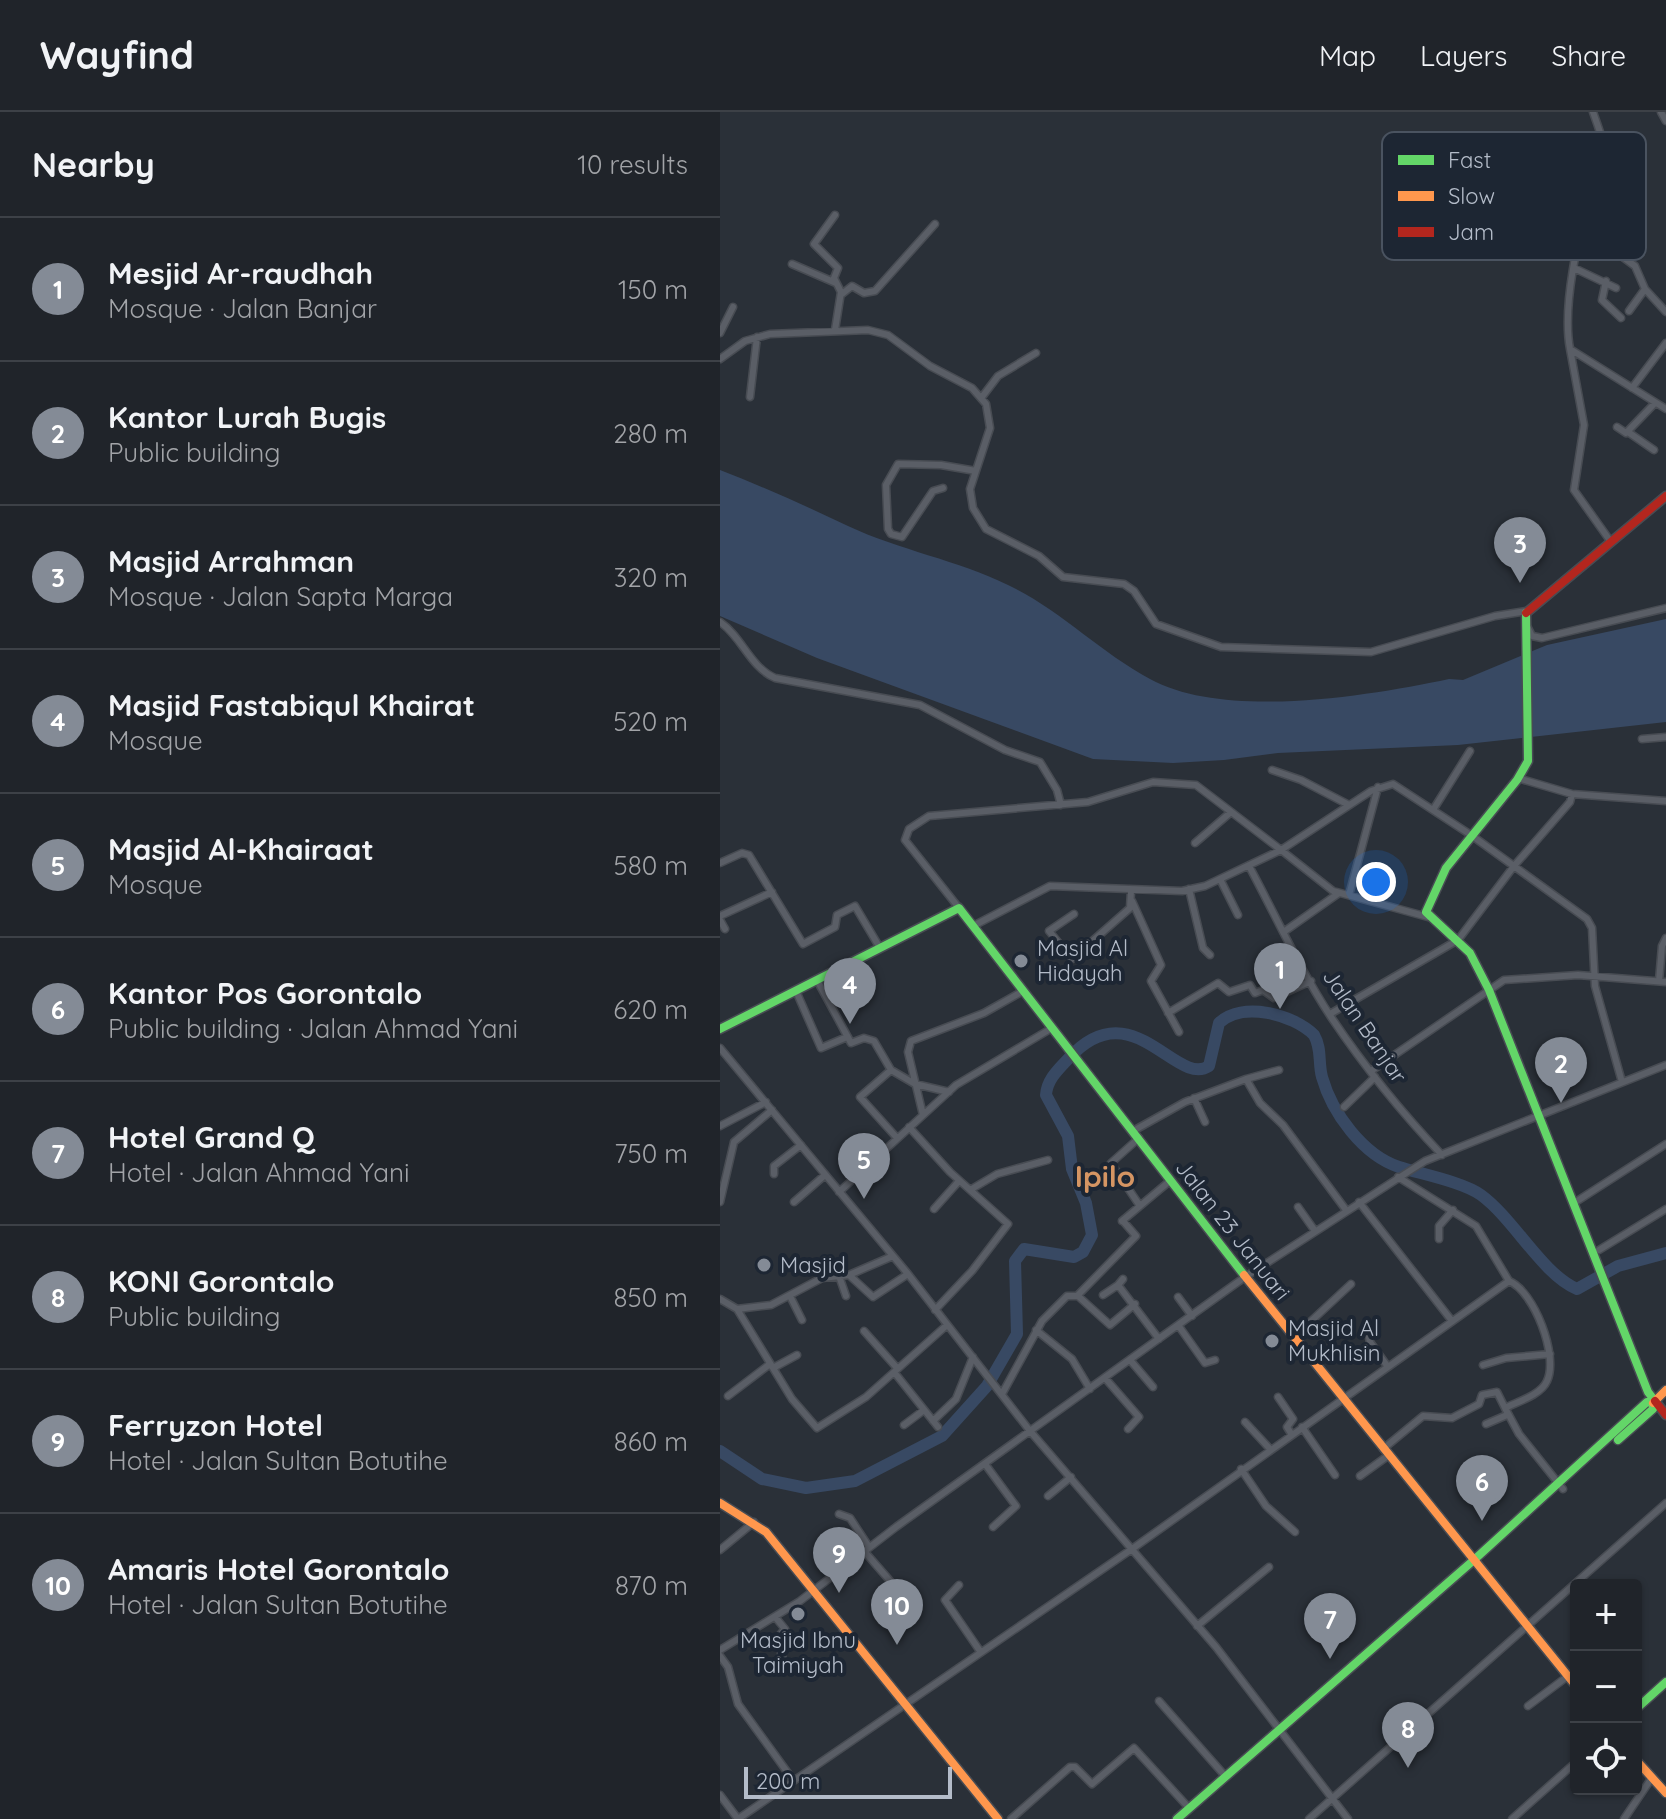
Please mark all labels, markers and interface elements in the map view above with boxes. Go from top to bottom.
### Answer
text: Wayfind [40,31,194,79]
text: Map [1319,38,1376,73]
text: Layers [1420,38,1507,73]
text: Share [1551,38,1626,73]
legend [1382,132,1646,260]
text: Nearby [32,143,155,186]
text: Fast [1448,146,1491,174]
text: 10 results [577,148,688,181]
text: Slow [1448,182,1495,210]
text: Jam [1448,218,1494,246]
text: Mesjid Ar-raudhah [108,254,373,292]
text: 1 [53,273,63,306]
text: 150 m [618,273,688,306]
text: Mosque · Jalan Banjar [108,292,377,325]
text: Kantor Lurah Bugis [108,398,386,436]
text: 2 [51,417,65,450]
text: 280 m [613,417,688,450]
text: Public building [108,436,280,469]
pin: 3 [1494,517,1546,583]
text: Masjid Arrahman [108,542,354,580]
text: 3 [51,561,65,594]
text: 320 m [614,561,688,594]
text: Mosque · Jalan Sapta Marga [108,580,453,613]
text: Masjid Fastabiqul Khairat [108,686,475,724]
text: 4 [50,705,66,738]
text: 520 m [613,705,688,738]
text: Mosque [108,724,203,757]
text: Masjid Al-Khairaat [108,830,374,868]
text: 5 [51,849,65,882]
text: 580 m [614,849,688,882]
your location [1356,862,1396,902]
text: Mosque [108,868,203,901]
place label: Masjid Al Hidayah [1037,934,1128,987]
pin: 1 [1254,943,1306,1009]
marker: Masjid Al Hidayah [1012,952,1030,970]
pin: 4 [824,958,876,1024]
street label: Jalan Banjar [1317,964,1414,1089]
text: Kantor Pos Gorontalo [108,974,422,1012]
text: 6 [51,993,65,1026]
text: 620 m [613,993,688,1026]
text: Public building · Jalan Ahmad Yani [108,1012,518,1045]
pin: 2 [1535,1037,1587,1103]
text: Hotel Grand Q [108,1118,315,1156]
pin: 5 [838,1133,890,1199]
text: 7 [51,1137,65,1170]
text: 750 m [614,1137,688,1170]
street label: Jalan 23 Januari [1170,1154,1296,1306]
text: Hotel · Jalan Ahmad Yani [108,1156,410,1189]
district label: Ipilo [1075,1157,1135,1195]
place label: Masjid [780,1251,846,1279]
marker: Masjid [755,1256,773,1274]
text: KONI Gorontalo [108,1262,334,1300]
text: 8 [51,1281,65,1314]
text: 850 m [614,1281,688,1314]
text: Public building [108,1300,280,1333]
place label: Masjid Al Mukhlisin [1288,1314,1380,1367]
marker: Masjid Al Mukhlisin [1263,1332,1281,1350]
text: Ferryzon Hotel [108,1406,323,1444]
text: 9 [51,1425,65,1458]
text: 860 m [614,1425,688,1458]
text: Hotel · Jalan Sultan Botutihe [108,1444,448,1477]
pin: 6 [1456,1455,1508,1521]
pin: 9 [813,1527,865,1593]
text: Amaris Hotel Gorontalo [108,1550,449,1588]
text: 10 [45,1569,71,1602]
text: 870 m [615,1569,688,1602]
pin: 10 [871,1579,923,1645]
map controls [1570,1579,1642,1795]
button: + [1570,1579,1642,1651]
text: Hotel · Jalan Sultan Botutihe [108,1588,448,1621]
pin: 7 [1304,1593,1356,1659]
marker: Masjid Ibnu Taimiyah [789,1605,807,1623]
place label: Masjid Ibnu Taimiyah [740,1626,856,1679]
button: − [1570,1651,1642,1723]
pin: 8 [1382,1702,1434,1768]
button: locate [1570,1723,1642,1795]
scale bar [744,1763,952,1799]
text: 200 m [756,1767,820,1795]

